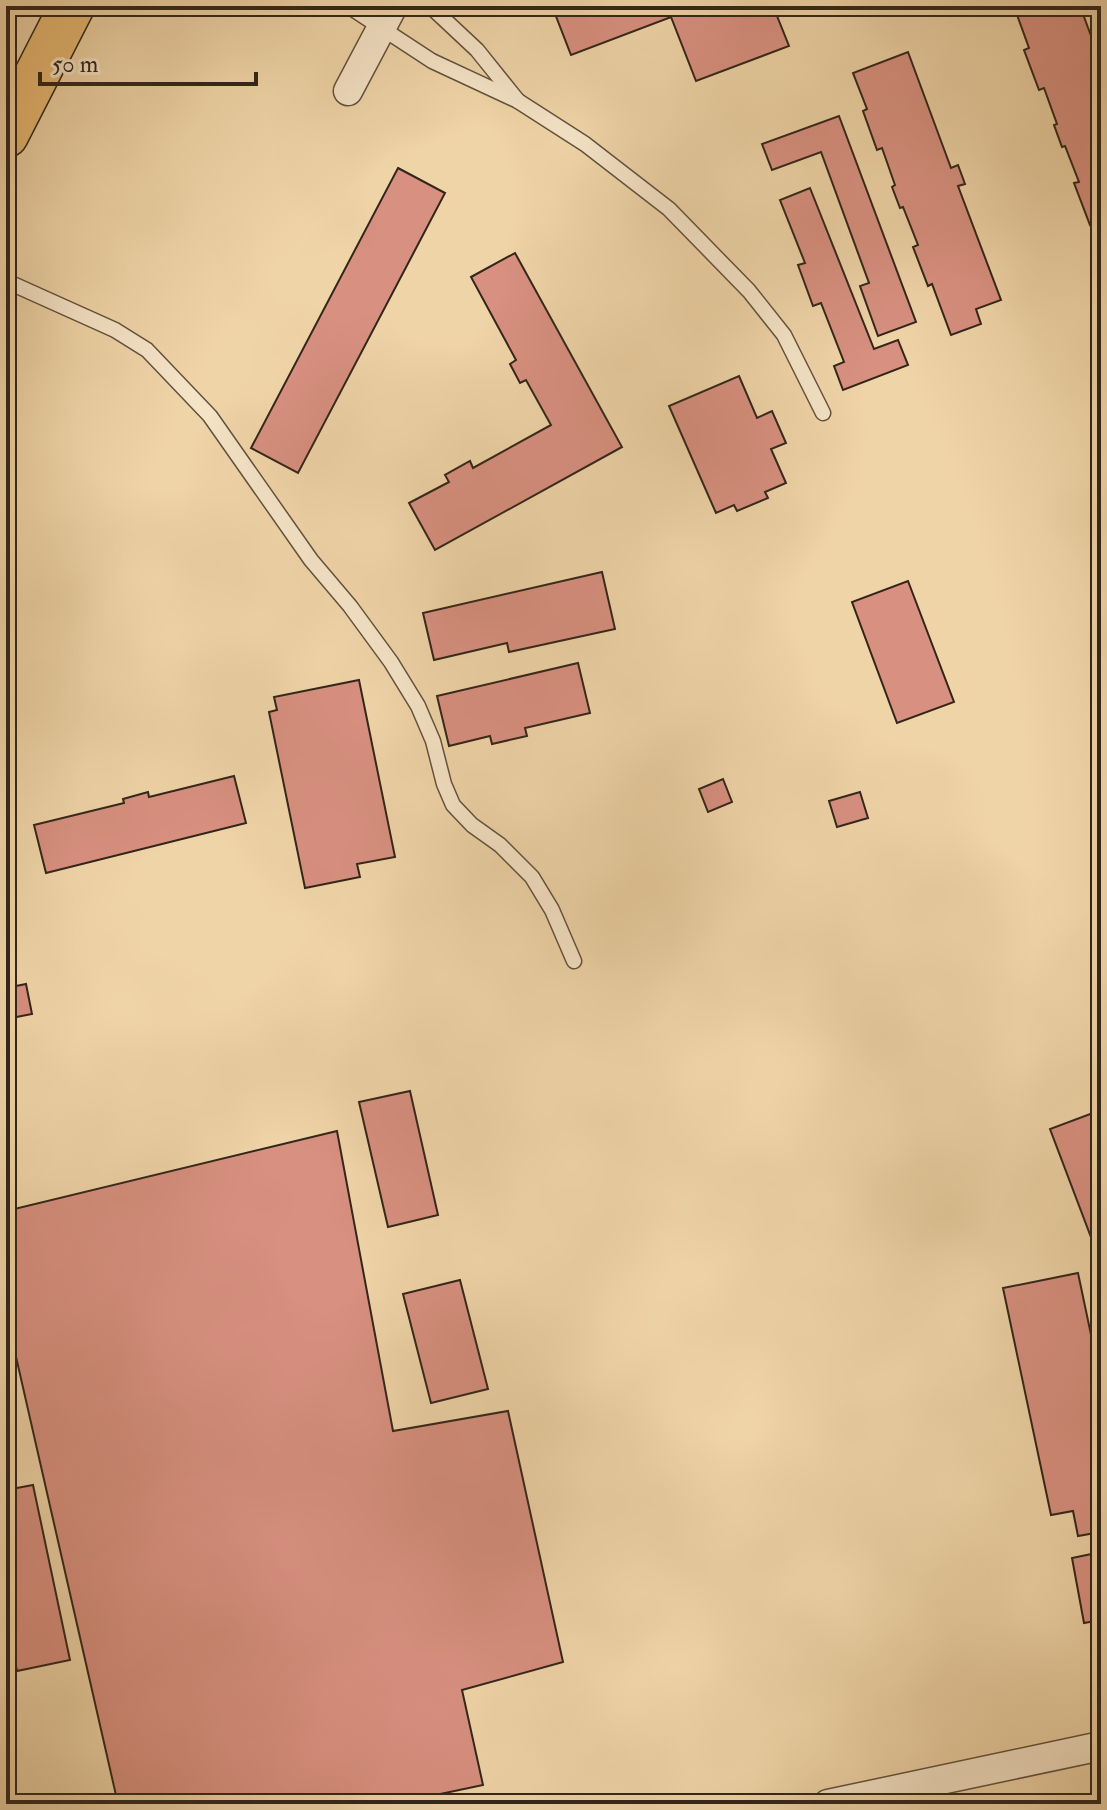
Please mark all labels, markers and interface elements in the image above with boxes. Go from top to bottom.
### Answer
scale bar [40,36,256,86]
text: 50 m [52,49,99,80]

